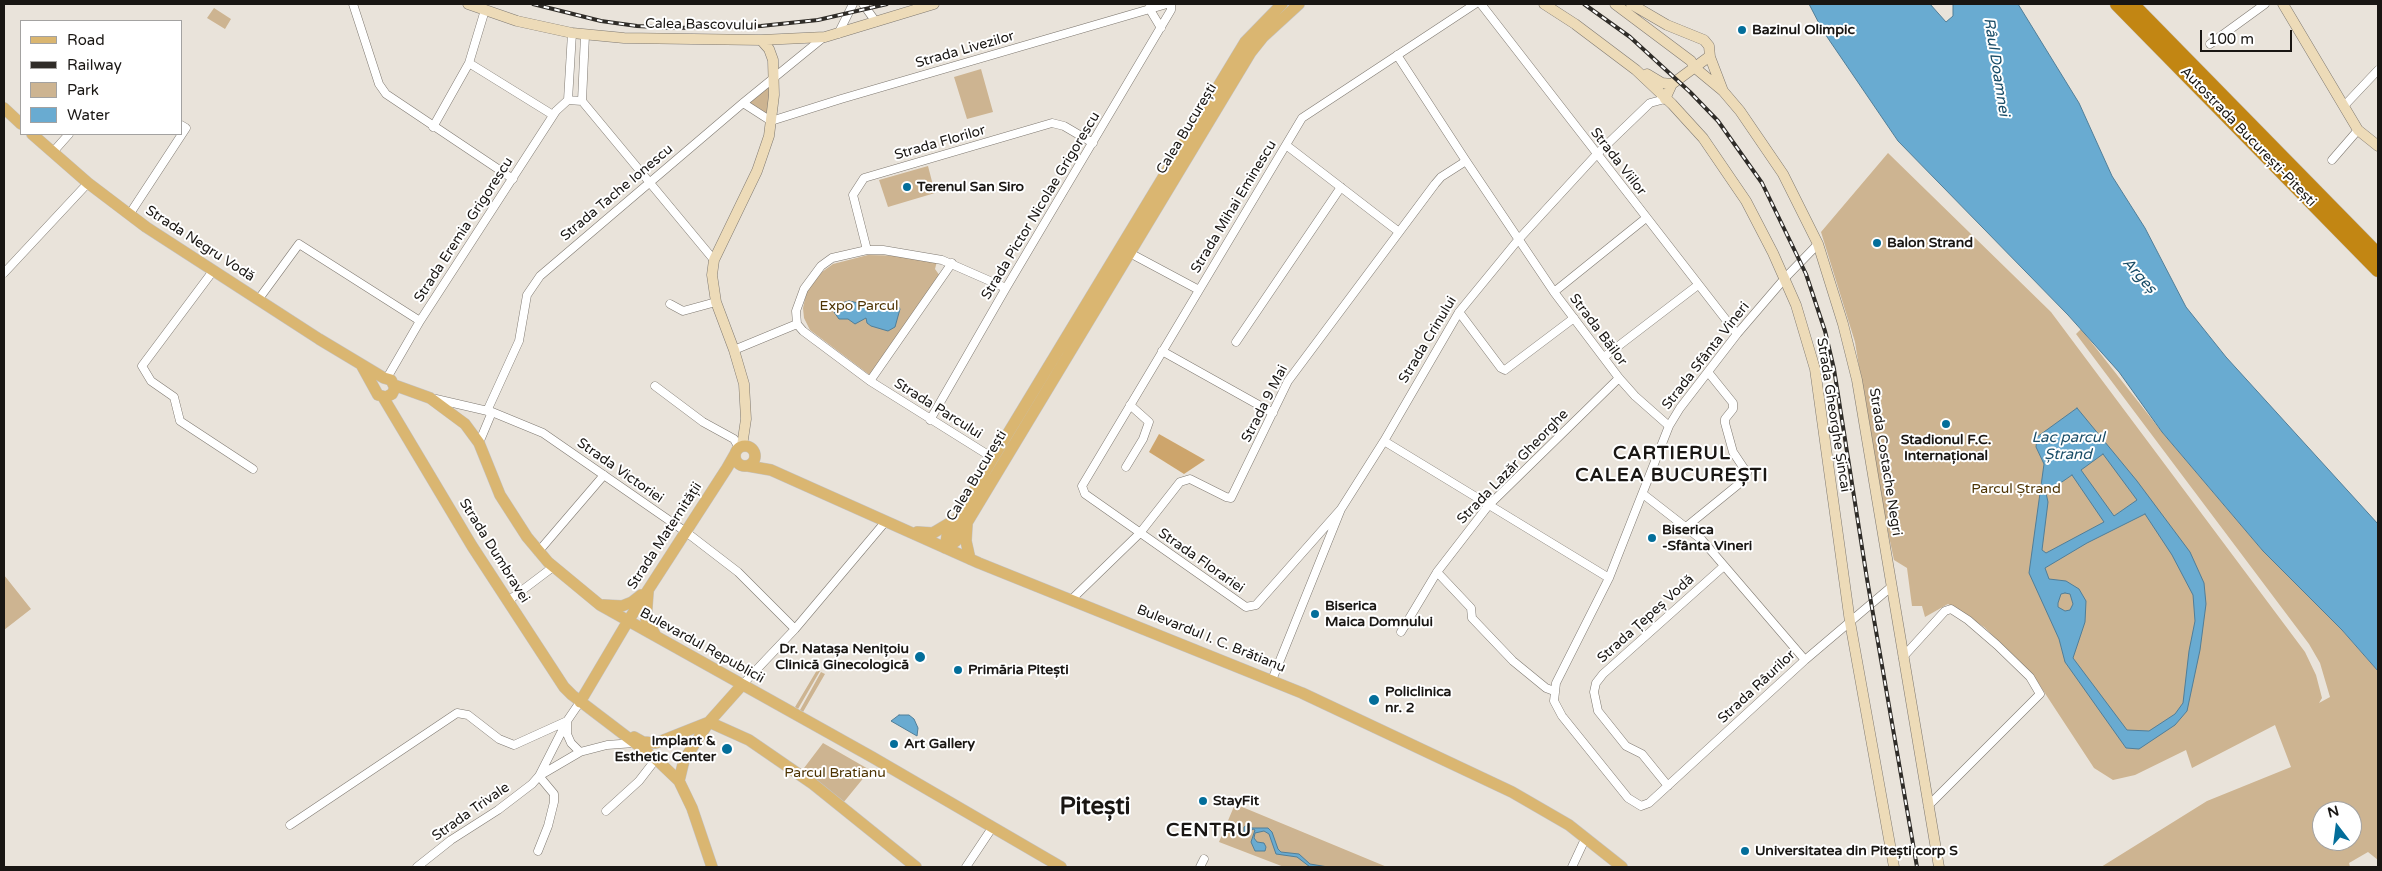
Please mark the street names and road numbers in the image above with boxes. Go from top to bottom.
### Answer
street label: Calea Bascovului [645,16,757,34]
street label: Strada Livezilor [914,28,1016,72]
street label: Autostrada București-Pitești [2177,64,2319,210]
street label: Calea București [1153,80,1221,178]
street label: Strada Pictor Nicolae Grigorescu [978,109,1104,303]
street label: Strada Florilor [893,122,987,164]
street label: Strada Viilor [1586,125,1650,199]
street label: Strada Mihai Eminescu [1188,138,1280,276]
street label: Strada Tache Ionescu [557,141,677,245]
street label: Strada Eremia Grigorescu [411,154,517,306]
street label: Strada Negru Vodă [142,202,258,286]
street label: Strada Băilor [1566,291,1630,369]
street label: Strada Crinului [1396,294,1460,386]
street label: Strada Sfânta Vineri [1659,299,1753,413]
street label: Strada Gheorghe Șincai [1812,337,1854,493]
street label: Strada 9 Mai [1238,363,1292,445]
street label: Strada Parcului [891,375,985,443]
street label: Strada Costache Negri [1865,387,1905,537]
street label: Strada Lazăr Gheorghe [1454,406,1572,528]
street label: Calea București [943,427,1011,525]
street label: Strada Victoriei [573,435,667,507]
street label: Strada Maternității [624,479,706,593]
street label: Strada Dumbravei [455,496,533,606]
street label: Strada Florariei [1155,525,1247,597]
street label: Strada Țepeș Vodă [1594,571,1698,667]
street label: Bulevardul I. C. Brătianu [1134,601,1288,677]
street label: Bulevardul Republicii [637,605,767,687]
street label: Strada Râurilor [1715,647,1799,727]
street label: Strada Trivale [429,779,513,845]

